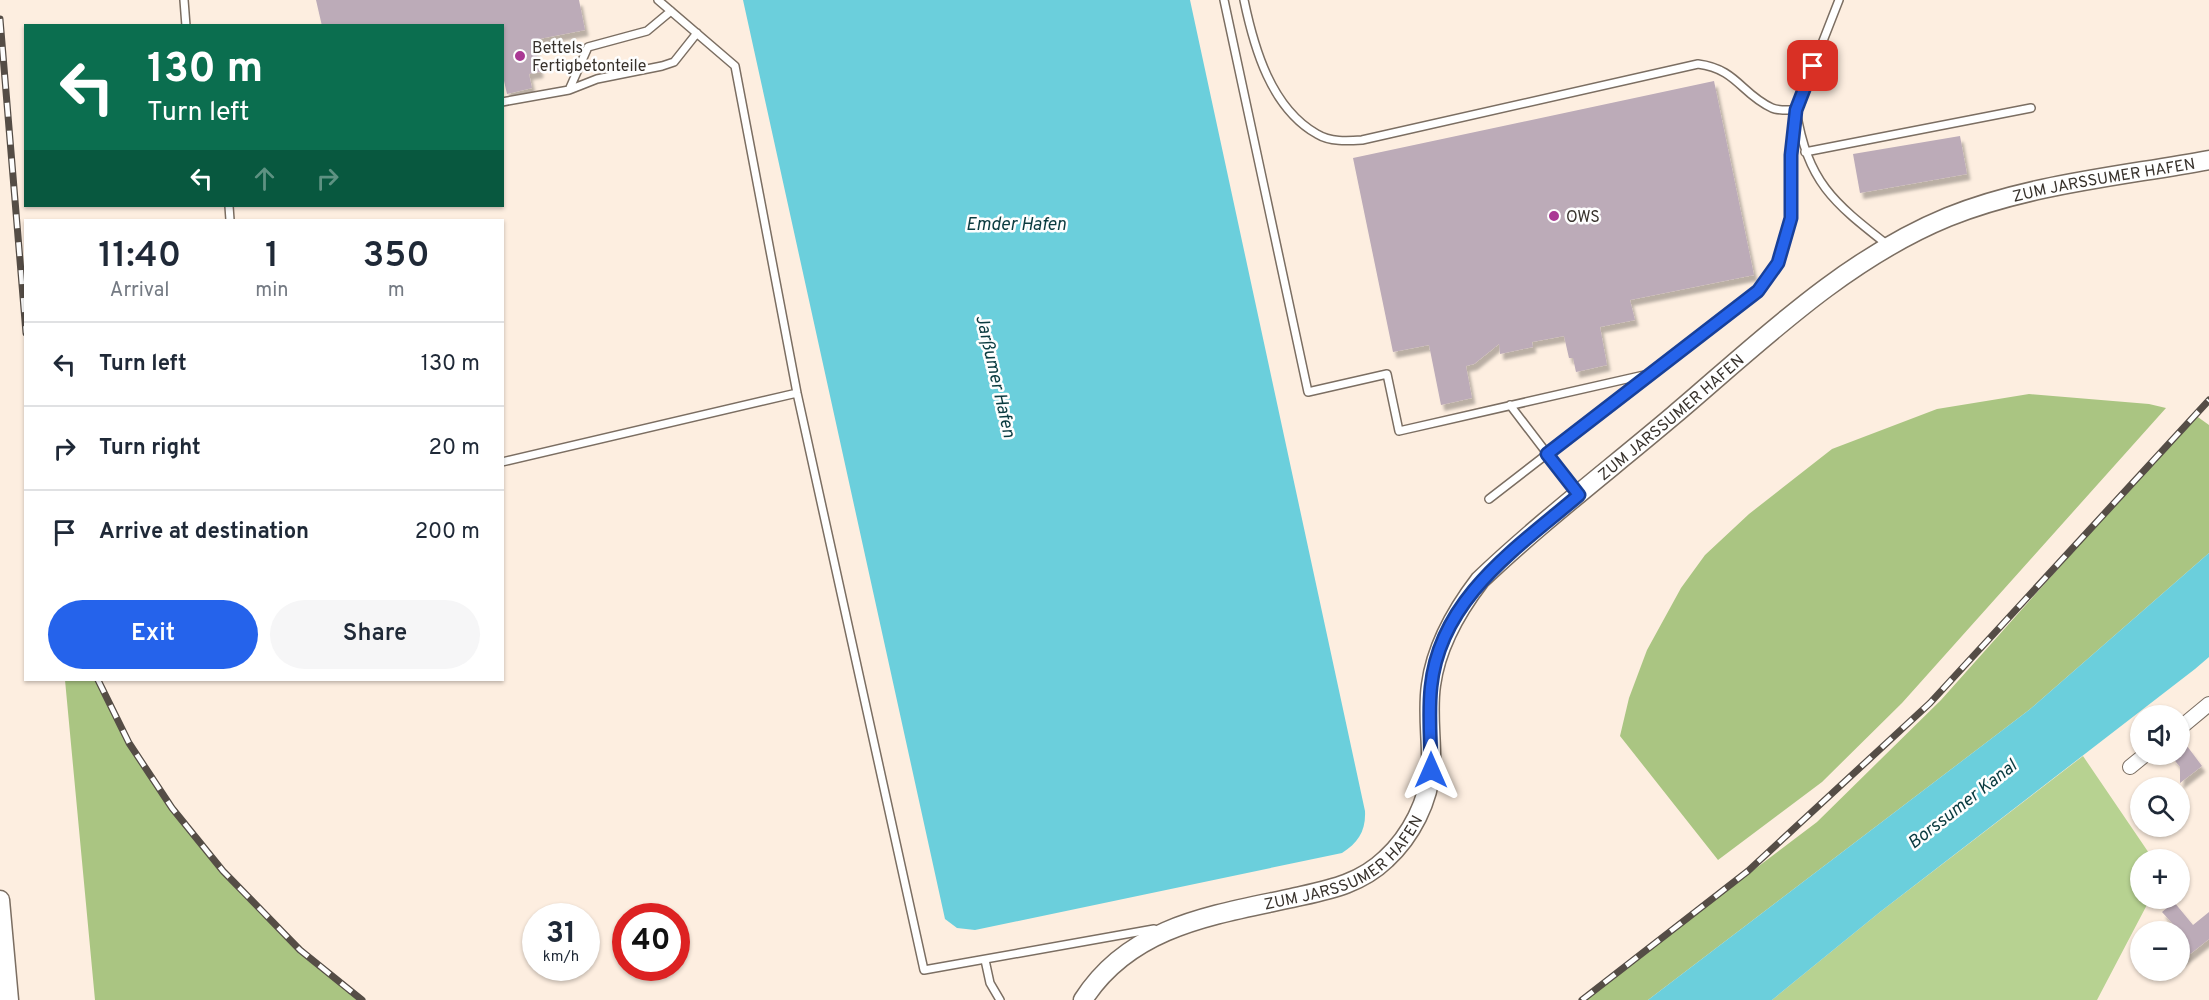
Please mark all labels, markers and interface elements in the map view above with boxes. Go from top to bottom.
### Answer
place label: Bettels Fertigbetonteile [532,39,646,77]
pin [1787,40,1838,91]
text: 130 m [147,44,263,97]
icon: left [48,48,126,126]
marker: Bettels Fertigbetonteile [513,49,527,63]
icon: arrive [1796,49,1829,82]
text: Turn left [147,96,249,130]
street label: ZUM JARSSUMER HAFEN [2011,155,2197,208]
icon: left [185,162,218,195]
icon: ahead [248,162,281,195]
icon: right [311,162,344,195]
place label: OWS [1566,208,1600,228]
marker: OWS [1547,209,1561,223]
water label: Emder Hafen [966,214,1066,237]
text: 11:40 [98,234,181,280]
text: 1 [265,234,279,280]
text: 350 [363,234,430,280]
text: Arrival [110,278,169,304]
text: min [255,278,289,304]
text: m [388,278,405,304]
water label: Jarßumer Hafen [969,313,1020,440]
icon: left [48,348,81,381]
text: Turn left [99,351,187,378]
text: 130 m [421,351,480,378]
street label: ZUM JARSSUMER HAFEN [1595,351,1749,486]
icon: right [48,432,81,465]
text: Turn right [99,435,201,462]
text: 20 m [429,435,480,462]
icon: arrive [48,516,81,549]
text: Arrive at destination [99,519,309,546]
text: 200 m [415,519,480,546]
button: Exit [48,600,258,669]
button: Share [270,600,480,669]
map controls [2130,705,2190,981]
button: sound [2130,705,2190,765]
position arrow [1399,738,1463,802]
water label: Borssumer Kanal [1904,754,2023,855]
button: search [2130,777,2190,837]
street label: ZUM JARSSUMER HAFEN [1262,812,1428,916]
button: + [2130,849,2190,909]
speed limit sign: 40 [612,903,690,981]
text: 31 [546,916,576,953]
button: − [2130,921,2190,981]
text: km/h [543,948,579,967]

